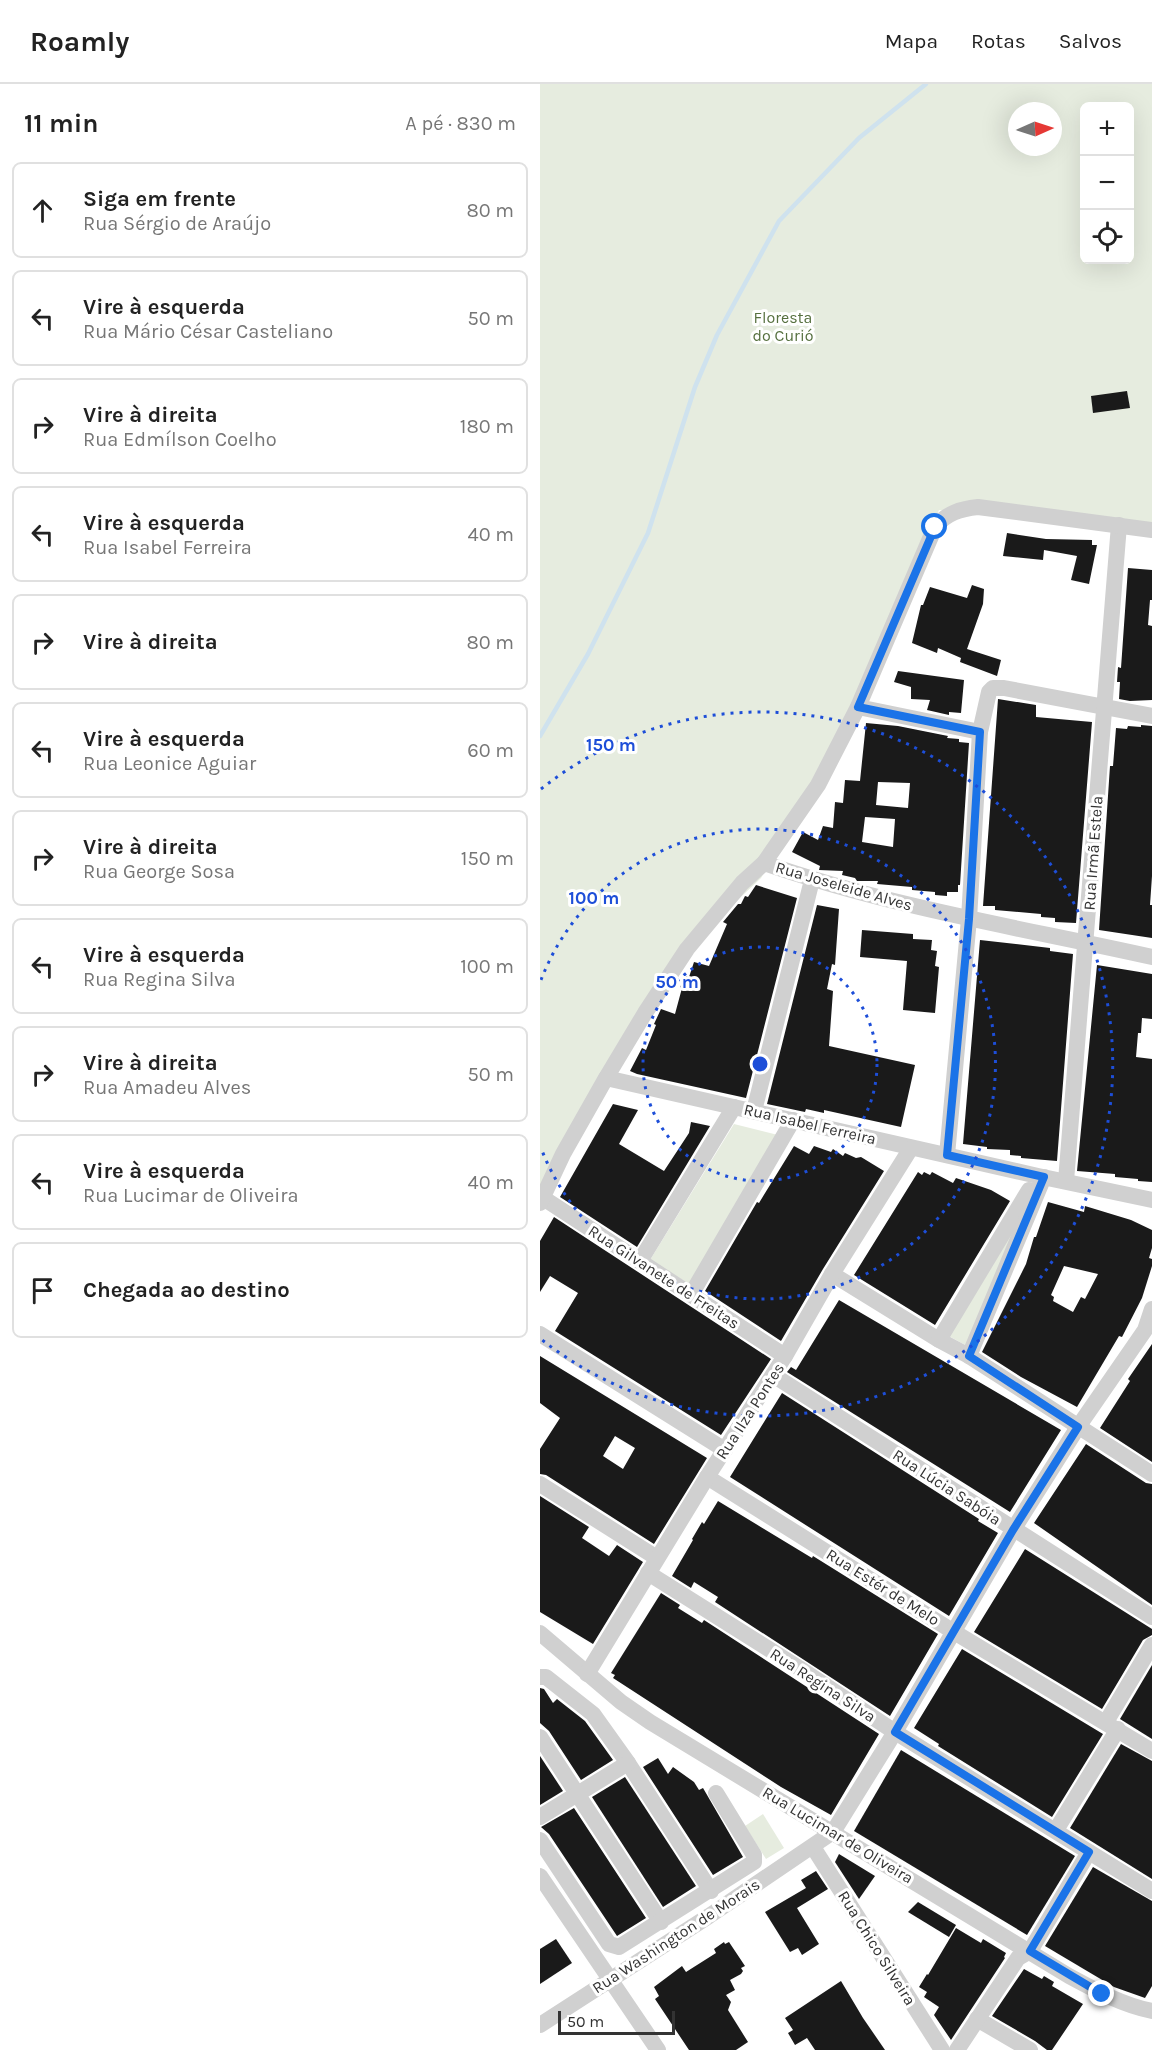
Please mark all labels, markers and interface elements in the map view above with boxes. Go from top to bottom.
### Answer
text: Roamly [30,25,129,58]
text: Mapa [885,29,938,53]
text: Rotas [971,29,1026,53]
text: Salvos [1059,29,1122,53]
north arrow [1008,102,1062,156]
map controls [1080,102,1134,264]
button: + [1080,102,1134,156]
text: 11 min [24,108,99,139]
text: A pé · 830 m [405,112,516,135]
button: − [1080,156,1134,210]
text: Siga em frente [83,186,236,212]
icon: ahead [26,194,59,227]
text: 80 m [466,199,514,222]
button: locate [1080,210,1134,264]
text: Rua Sérgio de Araújo [83,212,271,235]
text: Vire à esquerda [83,294,245,320]
icon: left [26,302,59,335]
text: 50 m [467,307,514,330]
park label: Floresta do Curió [753,308,813,345]
text: Rua Mário César Casteliano [83,320,333,343]
text: Vire à direita [83,402,218,428]
icon: right [26,410,59,443]
text: 180 m [460,415,514,438]
text: Rua Edmílson Coelho [83,428,277,451]
text: Vire à esquerda [83,510,245,536]
route start [921,513,947,539]
icon: left [26,518,59,551]
text: 40 m [468,523,514,546]
text: Rua Isabel Ferreira [83,536,252,559]
icon: right [26,626,59,659]
text: Vire à direita [83,629,218,655]
text: 80 m [466,631,514,654]
text: Vire à esquerda [83,726,245,752]
icon: left [26,734,59,767]
text: 150 m [586,734,636,756]
text: 60 m [467,739,514,762]
text: Rua Leonice Aguiar [83,752,256,775]
street label: Rua Irmã Estela [1080,795,1106,911]
text: Vire à direita [83,834,218,860]
icon: right [26,842,59,875]
text: 150 m [461,847,514,870]
street label: Rua Joseleide Alves [774,857,914,915]
text: Rua George Sosa [83,860,235,883]
text: 100 m [569,887,619,909]
text: Vire à esquerda [83,942,245,968]
icon: left [26,950,59,983]
text: 100 m [460,955,514,978]
text: Rua Regina Silva [83,968,235,991]
text: 50 m [655,971,699,993]
text: Vire à direita [83,1050,218,1076]
centre of rings [750,1054,770,1074]
icon: right [26,1058,59,1091]
text: 50 m [467,1063,514,1086]
text: Rua Amadeu Alves [83,1076,251,1099]
street label: Rua Isabel Ferreira [742,1100,878,1148]
text: Vire à esquerda [83,1158,245,1184]
icon: left [26,1166,59,1199]
text: 40 m [468,1171,514,1194]
text: Rua Lucimar de Oliveira [83,1184,298,1207]
street label: Rua Gilvanete de Freitas [585,1221,743,1333]
icon: arrive [26,1274,59,1307]
text: Chegada ao destino [83,1277,290,1303]
street label: Rua Ilza Pontes [712,1359,788,1463]
street label: Rua Lúcia Sabóia [889,1445,1005,1529]
street label: Rua Estér de Melo [823,1545,943,1629]
street label: Rua Regina Silva [767,1644,879,1726]
street label: Rua Lucimar de Oliveira [759,1782,917,1888]
street label: Rua Washington de Morais [589,1875,763,1997]
street label: Rua Chico Silveira [834,1887,920,2009]
route end [1088,1980,1114,2006]
scale bar [558,2008,675,2036]
text: 50 m [567,2012,604,2031]

